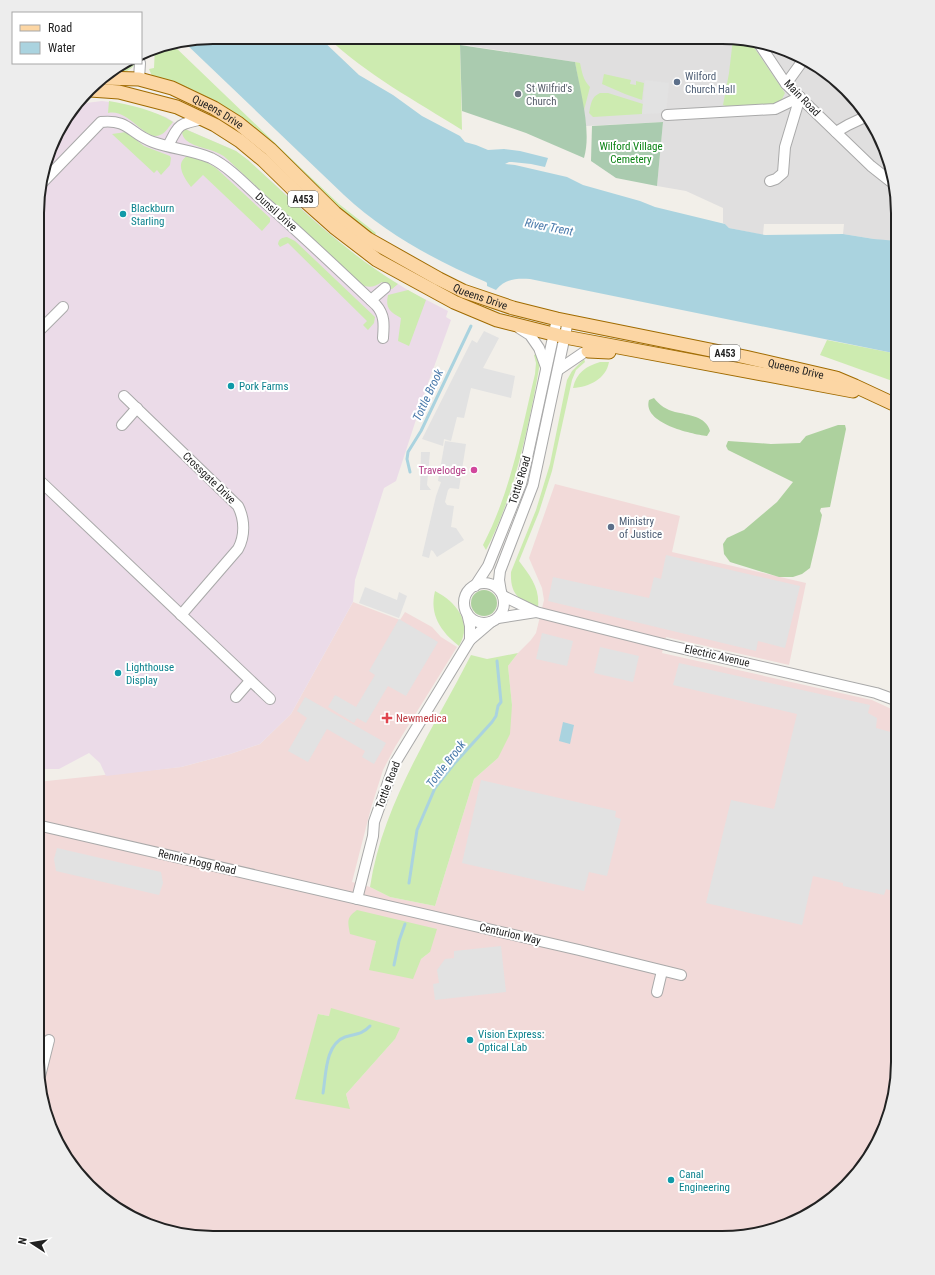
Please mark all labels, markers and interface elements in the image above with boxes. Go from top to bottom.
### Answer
legend [12,12,142,64]
text: Road [48,21,72,35]
text: Water [48,41,76,55]
place label: Wilford Church Hall [685,70,735,96]
marker: Wilford Church Hall [672,77,682,87]
street label: Main Road [781,77,823,119]
place label: St Wilfrid's Church [526,82,572,108]
marker: St Wilfrid's Church [513,89,523,99]
street label: Queens Drive [190,92,246,132]
park label: Wilford Village Cemetery [599,140,663,166]
street label: Dunsil Drive [253,190,299,234]
road number: A453 [288,191,318,207]
place label: Blackburn Starling [131,202,174,228]
marker: Blackburn Starling [118,209,128,219]
water label: River Trent [524,215,575,239]
street label: Queens Drive [451,281,509,312]
road number: A453 [710,345,740,361]
street label: Queens Drive [767,356,825,381]
water label: Tottle Brook [410,366,446,423]
place label: Pork Farms [239,380,288,393]
marker: Pork Farms [226,381,236,391]
street label: Crossgate Drive [180,449,238,507]
street label: Tottle Road [507,454,533,506]
place label: Travelodge [418,464,466,477]
marker: Travelodge [469,465,479,475]
place label: Ministry of Justice [619,515,662,541]
marker: Ministry of Justice [606,522,616,532]
street label: Electric Avenue [683,642,751,670]
place label: Lighthouse Display [126,661,174,687]
marker: Lighthouse Display [113,668,123,678]
marker: Newmedica [381,712,393,724]
place label: Newmedica [396,712,447,725]
water label: Tottle Brook [423,737,469,790]
street label: Tottle Road [373,760,403,810]
street label: Rennie Hogg Road [157,847,237,877]
street label: Centurion Way [478,921,542,947]
place label: Vision Express: Optical Lab [478,1028,544,1054]
marker: Vision Express: Optical Lab [465,1035,475,1045]
place label: Canal Engineering [679,1168,730,1194]
marker: Canal Engineering [666,1175,676,1185]
north arrow [12,1223,52,1263]
text: N [16,1236,30,1246]

